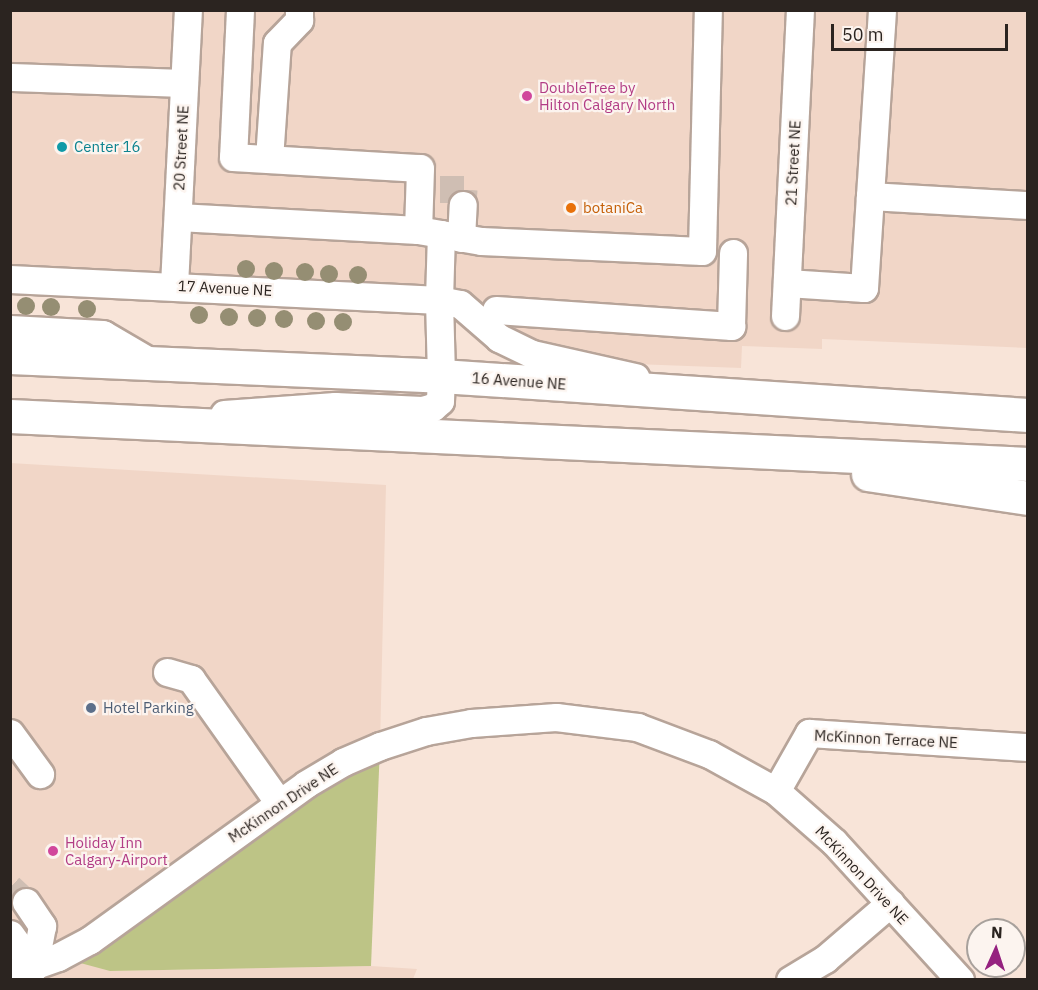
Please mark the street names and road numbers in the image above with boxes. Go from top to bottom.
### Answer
street label: 20 Street NE [170,105,192,191]
street label: 21 Street NE [782,120,804,206]
street label: 17 Avenue NE [177,277,273,299]
street label: 16 Avenue NE [471,369,567,393]
street label: McKinnon Terrace NE [814,726,958,752]
street label: McKinnon Drive NE [225,760,341,846]
street label: McKinnon Drive NE [812,822,912,928]

